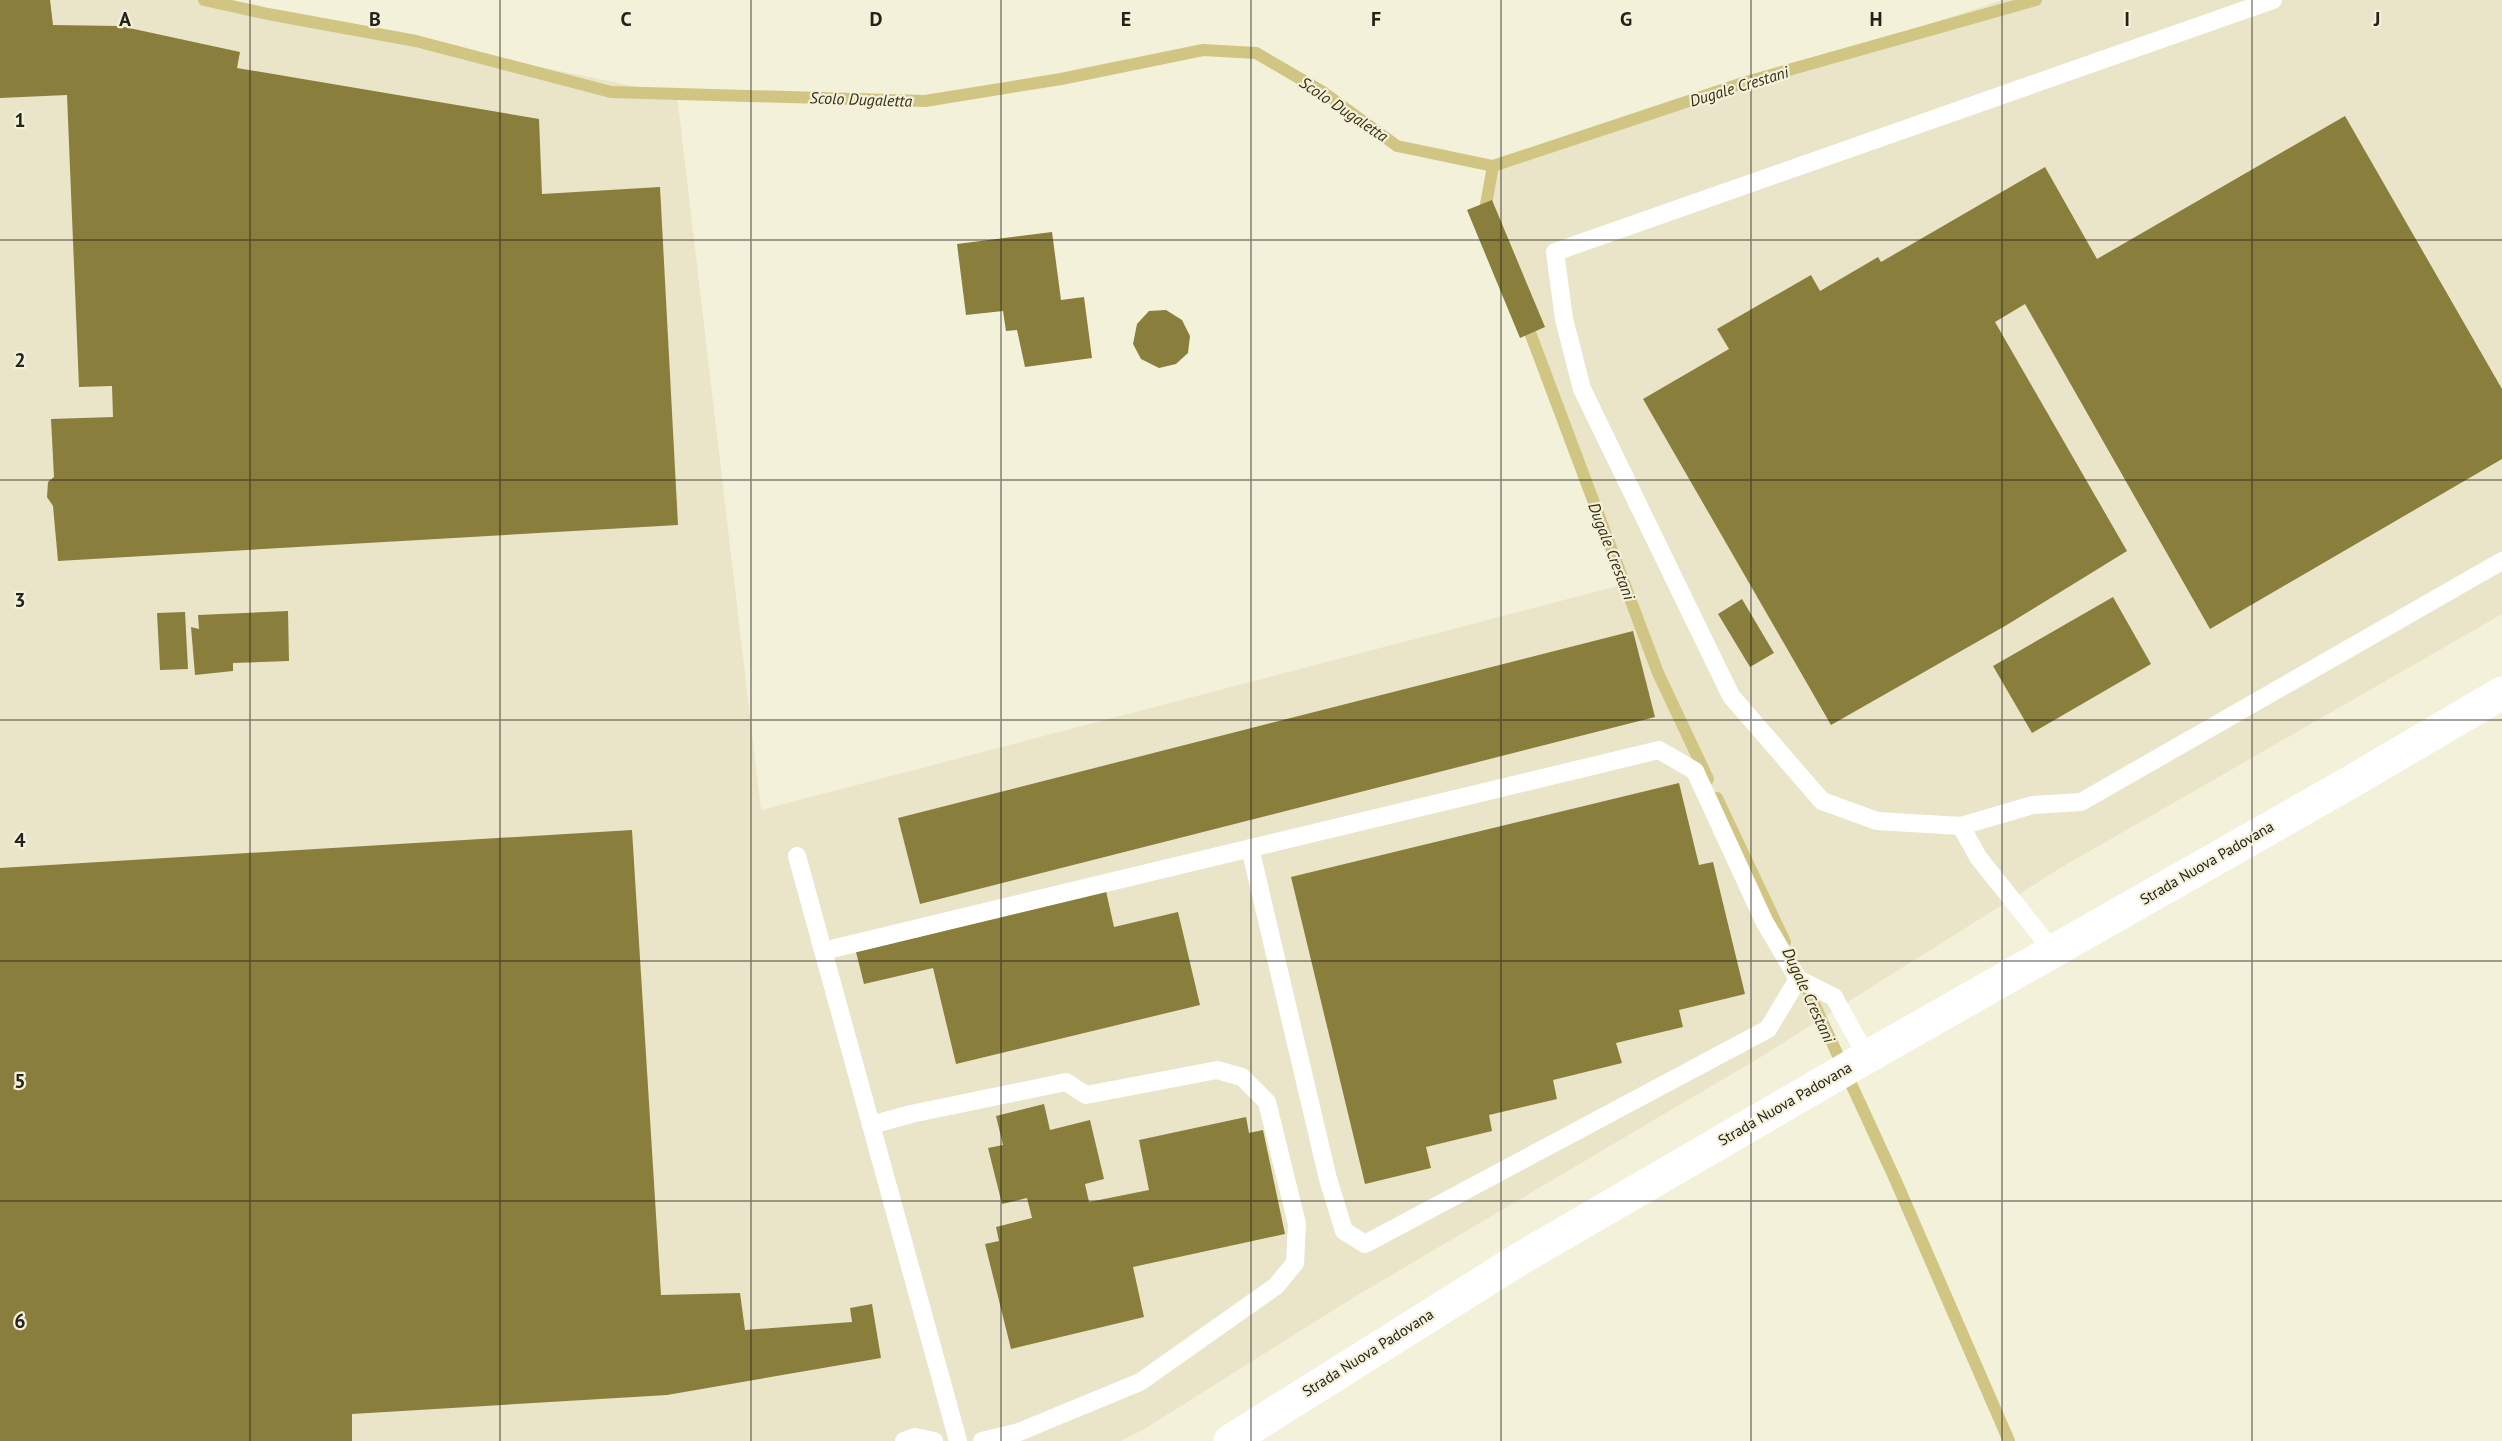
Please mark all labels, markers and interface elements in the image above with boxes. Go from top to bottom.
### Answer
text: A [119,6,132,32]
text: B [369,6,381,32]
text: C [620,6,632,32]
text: D [870,6,883,32]
text: E [1121,6,1131,32]
text: F [1371,6,1381,32]
text: G [1620,6,1632,32]
text: H [1869,6,1883,32]
text: I [2124,6,2130,32]
text: J [2373,6,2380,32]
water label: Dugale Crestani [1687,61,1792,111]
water label: Scolo Dugaletta [1296,72,1392,146]
water label: Scolo Dugaletta [809,87,913,111]
text: 1 [14,107,26,133]
text: 2 [14,347,26,373]
water label: Dugale Crestani [1584,500,1640,603]
text: 3 [14,587,26,613]
street label: Strada Nuova Padovana [2136,816,2277,909]
text: 4 [14,827,26,853]
water label: Dugale Crestani [1778,944,1840,1046]
street label: Strada Nuova Padovana [1714,1057,1855,1150]
text: 5 [14,1068,26,1094]
street label: Strada Nuova Padovana [1299,1304,1437,1401]
text: 6 [14,1308,26,1334]

